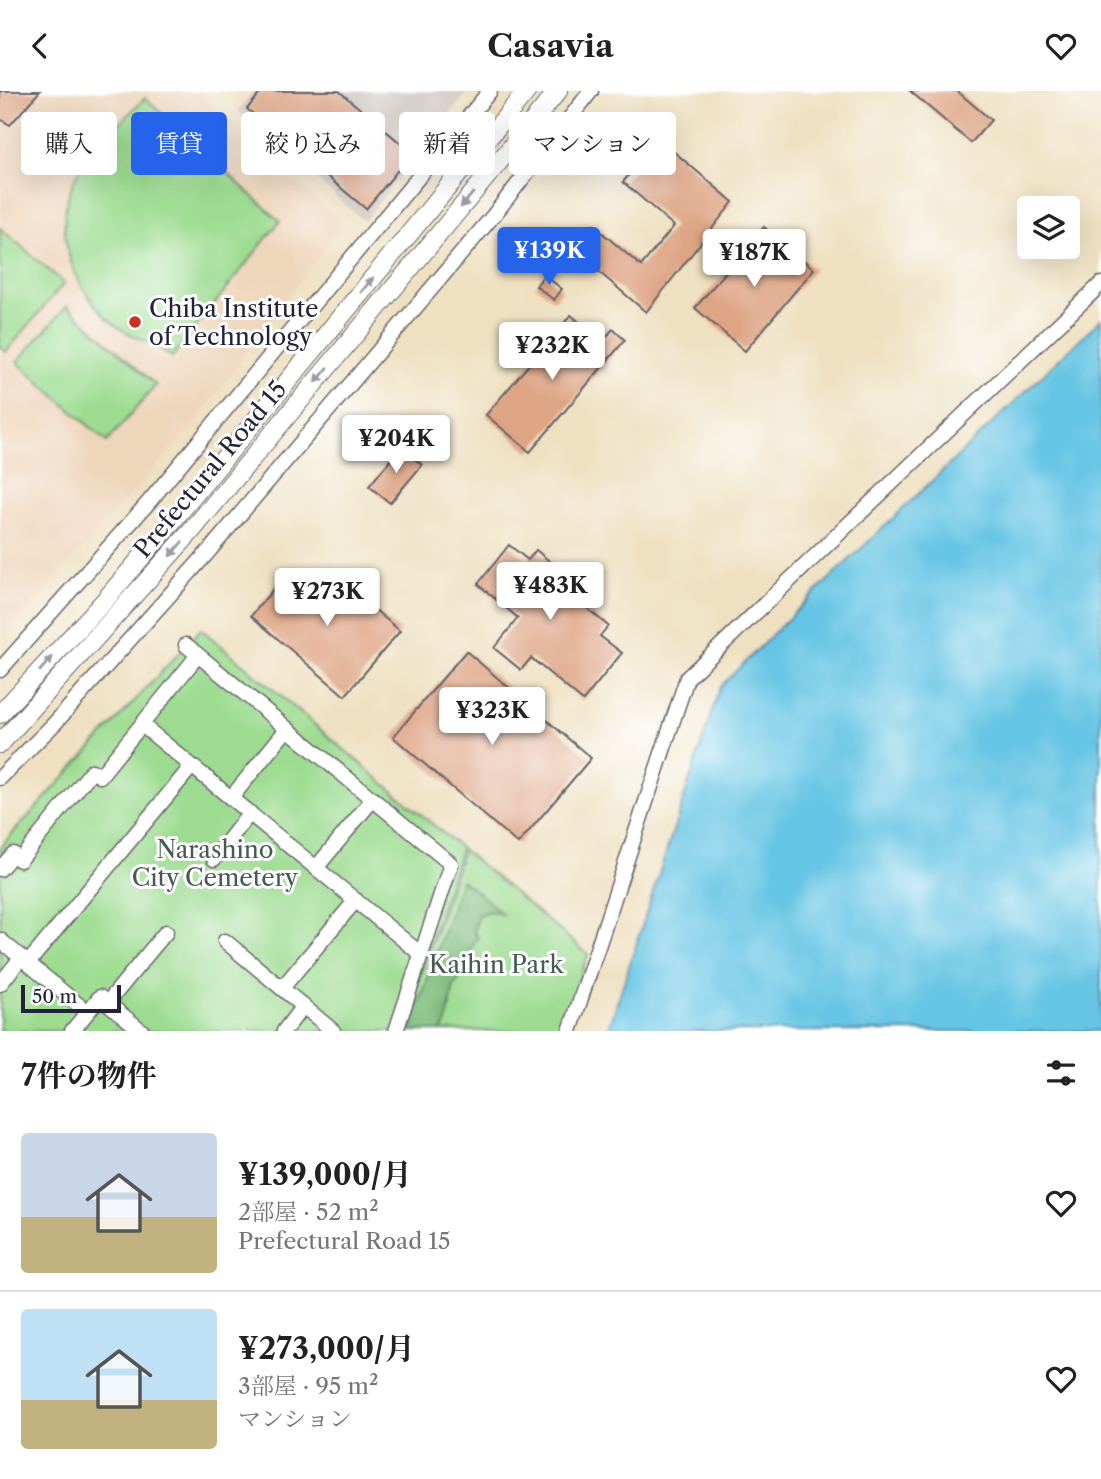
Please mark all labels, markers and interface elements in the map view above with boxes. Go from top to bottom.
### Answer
text: Casavia [487,26,614,65]
icon: back [21,27,59,65]
icon: heart [1042,27,1080,65]
chip: 購入 [21,112,117,175]
chip: 賃貸 [131,112,227,175]
chip: 絞り込み [241,112,385,175]
chip: 新着 [399,112,495,175]
chip: マンション [509,112,676,175]
one-way arrow [460,191,475,209]
map controls [1017,196,1080,259]
button: layers [1017,196,1080,259]
pin: ¥139K [500,227,598,287]
pin: ¥187K [705,229,803,289]
text: ¥139K [513,236,585,264]
text: ¥187K [719,238,789,266]
one-way arrow [360,276,375,294]
place label: Chiba Institute of Technology [149,294,318,351]
marker: Chiba Institute of Technology [127,314,143,330]
pin: ¥232K [503,323,601,382]
text: ¥232K [515,331,589,359]
one-way arrow [314,365,329,383]
street label: Prefectural Road 15 [128,375,292,563]
pin: ¥204K [347,415,445,475]
text: ¥204K [358,424,434,452]
one-way arrow [169,541,184,558]
pin: ¥483K [501,563,599,622]
pin: ¥273K [278,568,376,628]
text: ¥483K [513,571,587,599]
text: ¥273K [291,577,363,605]
one-way arrow [38,656,54,673]
pin: ¥323K [443,687,541,747]
text: ¥323K [455,696,529,724]
park label: Narashino City Cemetery [132,835,299,892]
park label: Kaihin Park [429,950,564,979]
scale bar [21,982,121,1014]
text: 50 m [32,985,77,1008]
icon: filters [1042,1054,1080,1092]
text: 7件の物件 [21,1057,157,1094]
text: ¥139,000/月 [238,1156,412,1193]
icon: home [77,1161,161,1245]
icon: heart [1042,1184,1080,1222]
text: 2部屋 · 52 m² [238,1198,379,1226]
text: Prefectural Road 15 [238,1227,450,1255]
text: ¥273,000/月 [238,1330,415,1367]
icon: home [77,1337,161,1421]
icon: heart [1042,1360,1080,1398]
text: 3部屋 · 95 m² [238,1372,378,1400]
text: マンション [238,1405,352,1433]

